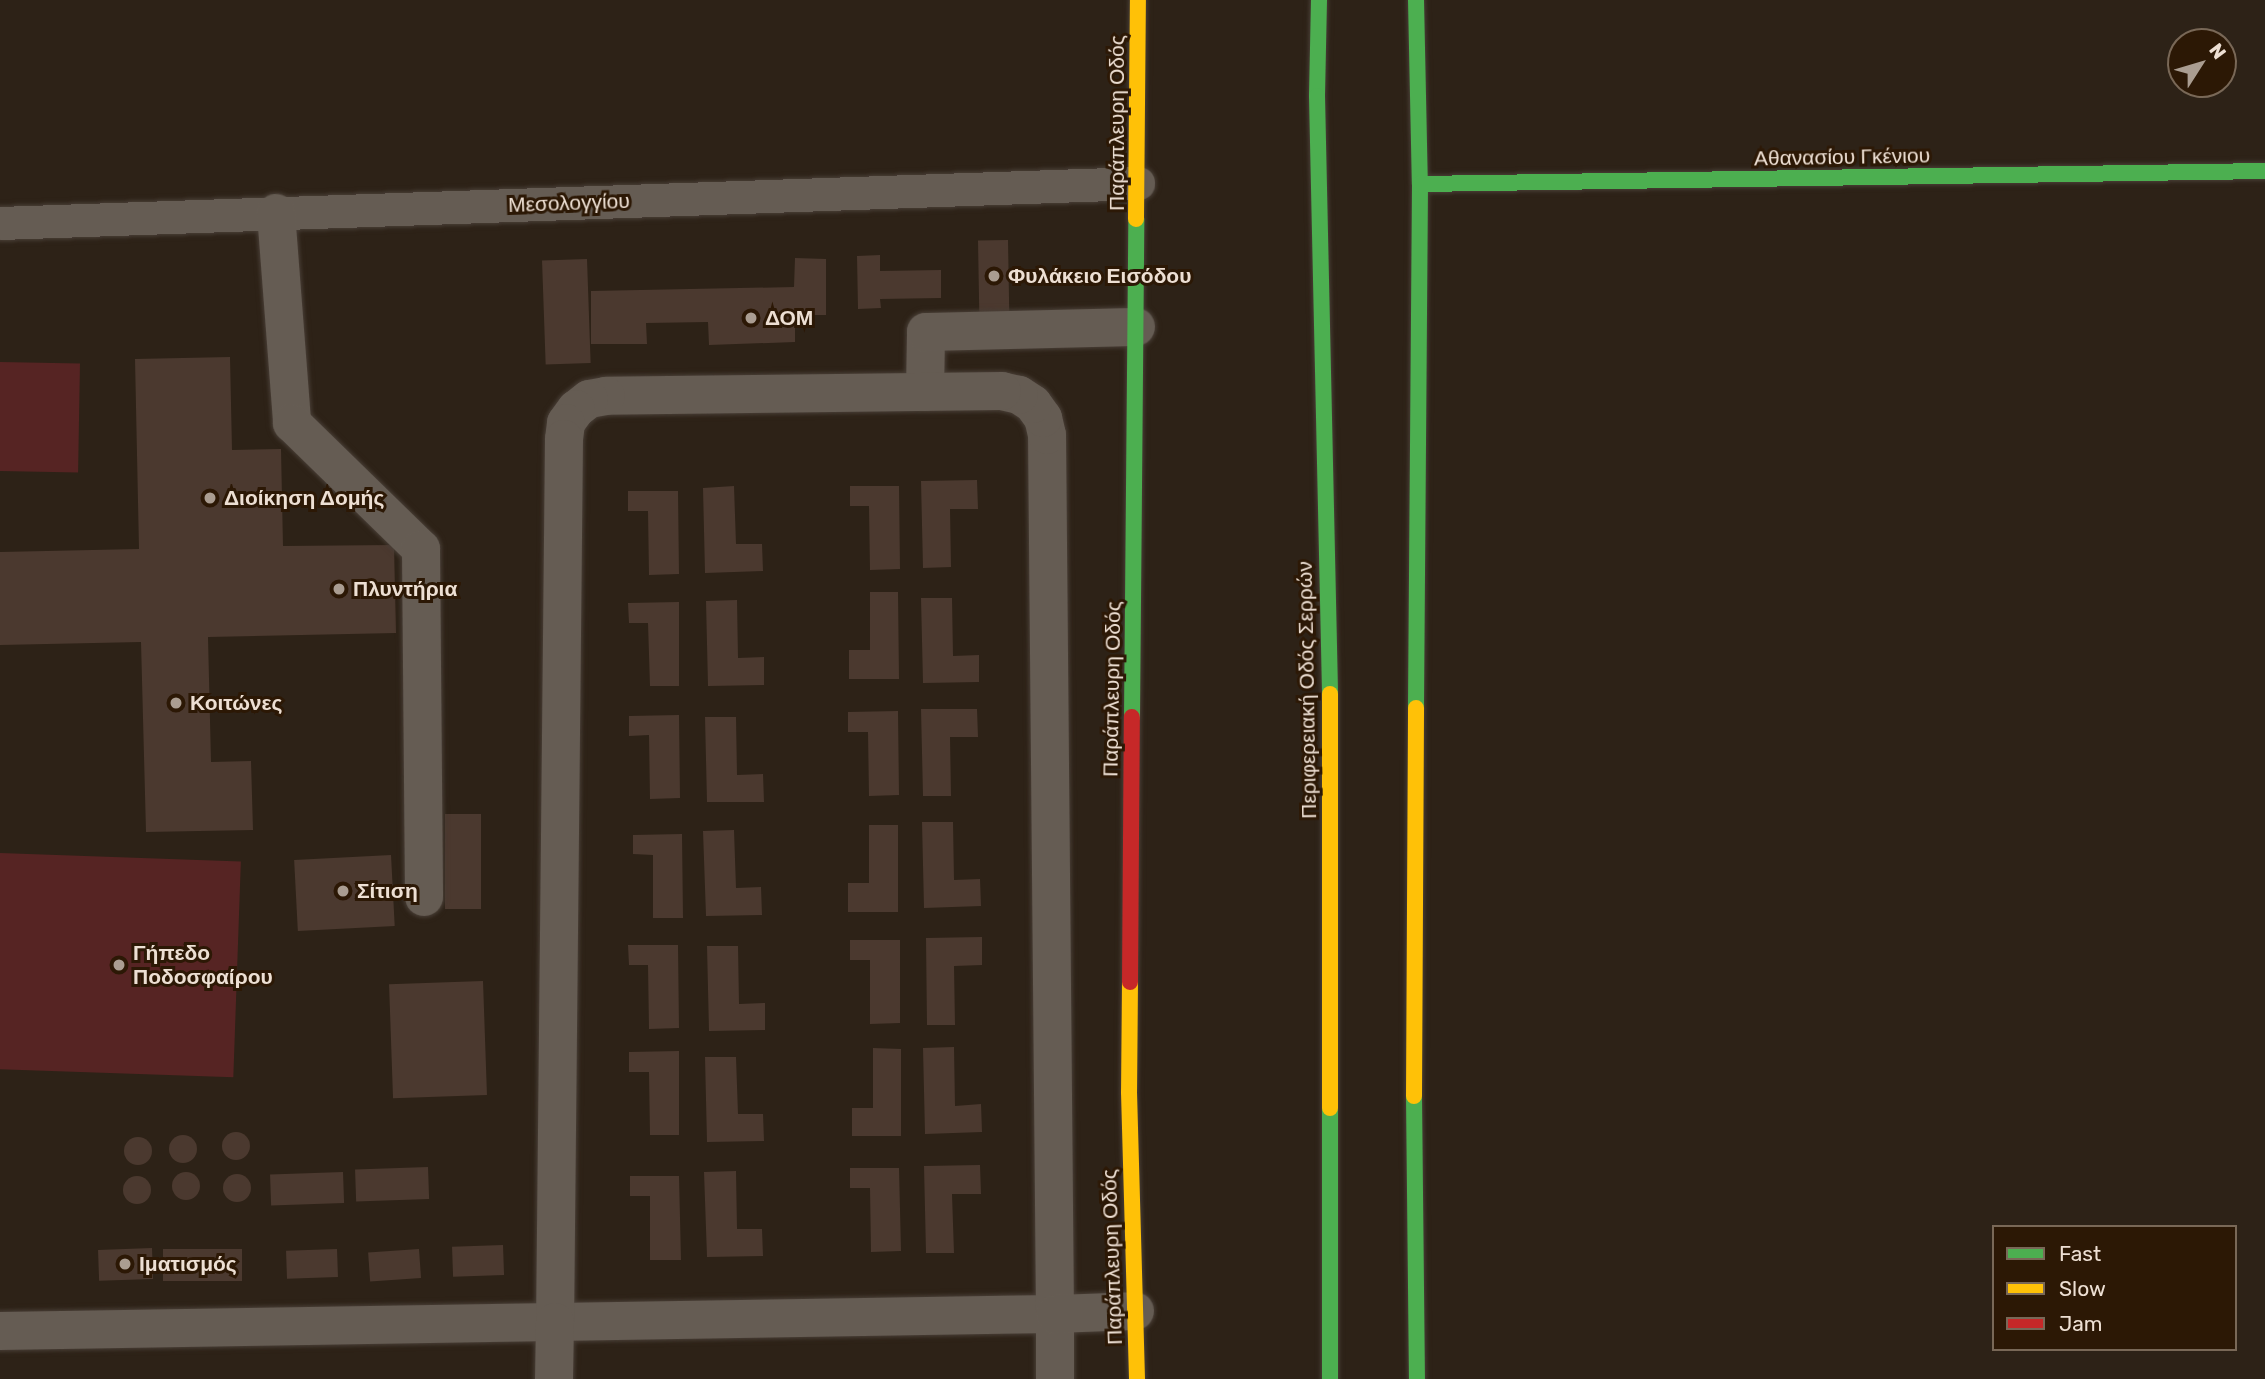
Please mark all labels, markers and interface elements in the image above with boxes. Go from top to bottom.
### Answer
north arrow [2167,28,2237,98]
street label: Παράπλευρη Οδός [1104,35,1130,211]
text: N [2204,39,2231,64]
street label: Αθανασίου Γκένιου [1754,143,1930,171]
street label: Μεσολογγίου [508,188,630,218]
place label: Φυλάκειο Εισόδου [1008,263,1191,289]
marker: Φυλάκειο Εισόδου [986,268,1002,284]
place label: ΔΟΜ [765,305,813,331]
marker: ΔΟΜ [743,310,759,326]
place label: Διοίκηση Δομής [224,485,384,511]
marker: Διοίκηση Δομής [202,490,218,506]
street label: Περιφερειακή Οδός Σερρών [1292,561,1322,819]
place label: Πλυντήρια [353,576,457,602]
marker: Πλυντήρια [331,581,347,597]
street label: Παράπλευρη Οδός [1098,601,1126,777]
place label: Κοιτώνες [190,690,282,716]
marker: Κοιτώνες [168,695,184,711]
place label: Σίτιση [357,878,418,904]
marker: Σίτιση [335,883,351,899]
place label: Γήπεδο Ποδοσφαίρου [133,940,273,990]
marker: Γήπεδο Ποδοσφαίρου [111,957,127,973]
street label: Παράπλευρη Οδός [1096,1169,1128,1345]
legend [1992,1225,2237,1351]
text: Fast [2059,1241,2101,1266]
place label: Ιματισμός [139,1251,237,1277]
marker: Ιματισμός [117,1256,133,1272]
text: Slow [2059,1276,2106,1301]
text: Jam [2059,1311,2103,1336]

